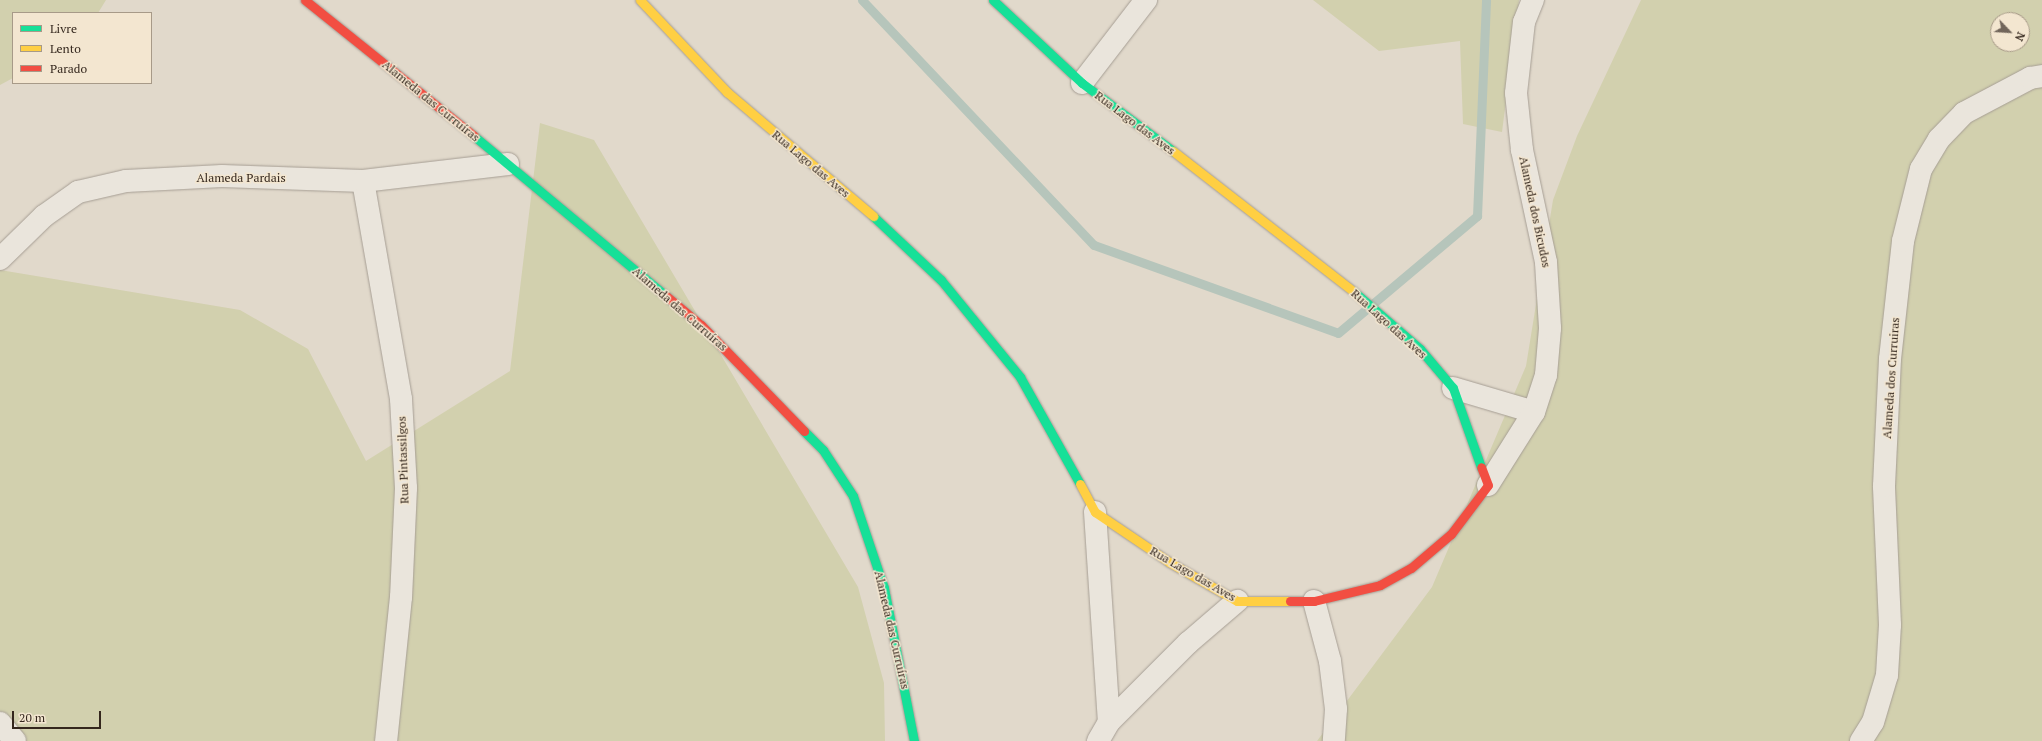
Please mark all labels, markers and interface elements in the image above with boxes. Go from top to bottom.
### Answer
legend [12,12,152,84]
north arrow [1990,12,2030,52]
text: Livre [50,21,77,36]
text: N [2012,30,2028,43]
text: Lento [50,41,81,56]
street label: Alameda das Curruíras [379,57,483,145]
text: Parado [50,61,87,76]
street label: Rua Lago das Aves [1092,88,1178,158]
street label: Rua Lago das Aves [769,127,853,201]
street label: Alameda dos Bicudos [1516,155,1554,269]
street label: Alameda Pardais [196,171,286,185]
street label: Alameda das Curruíras [630,264,730,354]
street label: Rua Lago das Aves [1348,286,1430,362]
street label: Alameda dos Curruiras [1880,317,1902,439]
street label: Rua Pintassilgos [394,416,412,504]
street label: Rua Lago das Aves [1147,543,1239,605]
street label: Alameda das Curruíras [871,569,913,691]
scale bar [14,703,103,729]
text: 20 m [19,710,45,725]

